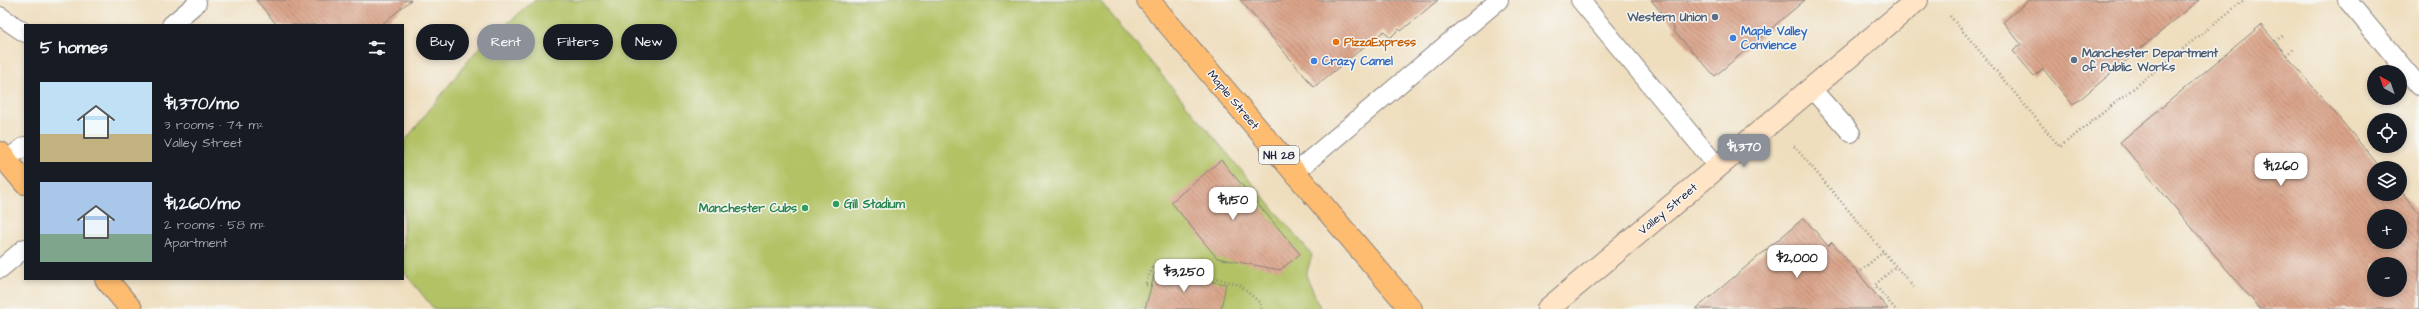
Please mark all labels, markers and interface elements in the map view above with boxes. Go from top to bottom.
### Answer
place label: Western Union [1626,9,1707,26]
marker: Western Union [1710,12,1720,22]
place label: Maple Valley Convience [1741,23,1808,54]
chip: Buy [416,24,469,60]
chip: Rent [477,24,535,60]
chip: Filters [543,24,613,60]
chip: New [621,24,677,60]
marker: Maple Valley Convience [1728,33,1738,43]
place label: PizzaExpress [1344,34,1416,52]
text: 5 homes [40,36,108,60]
icon: filters [366,37,388,59]
marker: PizzaExpress [1331,37,1341,47]
place label: Manchester Department of Public Works [2082,45,2218,76]
place label: Crazy Camel [1322,53,1393,71]
marker: Manchester Department of Public Works [2069,55,2079,65]
marker: Crazy Camel [1309,56,1319,66]
north arrow [2367,65,2407,105]
map controls [2367,65,2407,297]
street label: Maple Street [1203,67,1263,134]
text: $1,370/mo [164,92,239,116]
icon: home [72,98,120,146]
button: locate [2367,113,2407,153]
text: 3 rooms · 74 m² [164,116,264,134]
text: Valley Street [164,134,242,152]
pin: $1,370 [1711,134,1777,168]
text: $1,370 [1727,138,1761,156]
road number: NH 28 [1259,146,1299,164]
pin: $1,260 [2248,153,2314,187]
text: $1,260 [2263,157,2299,175]
button: layers [2367,161,2407,201]
street label: Valley Street [1635,179,1702,240]
pin: $1,150 [1200,187,1266,221]
text: $1,150 [1218,191,1248,209]
text: $1,260/mo [164,192,240,216]
place label: Gill Stadium [844,196,905,213]
icon: home [72,198,120,246]
marker: Gill Stadium [831,199,841,209]
place label: Manchester Cubs [699,200,797,217]
marker: Manchester Cubs [800,203,810,213]
button: + [2367,209,2407,249]
text: 2 rooms · 58 m² [164,216,265,234]
text: Apartment [164,234,228,252]
pin: $2,000 [1764,245,1830,279]
text: $2,000 [1776,249,1818,267]
button: − [2367,257,2407,297]
pin: $3,250 [1151,259,1217,293]
text: $3,250 [1163,263,1205,281]

